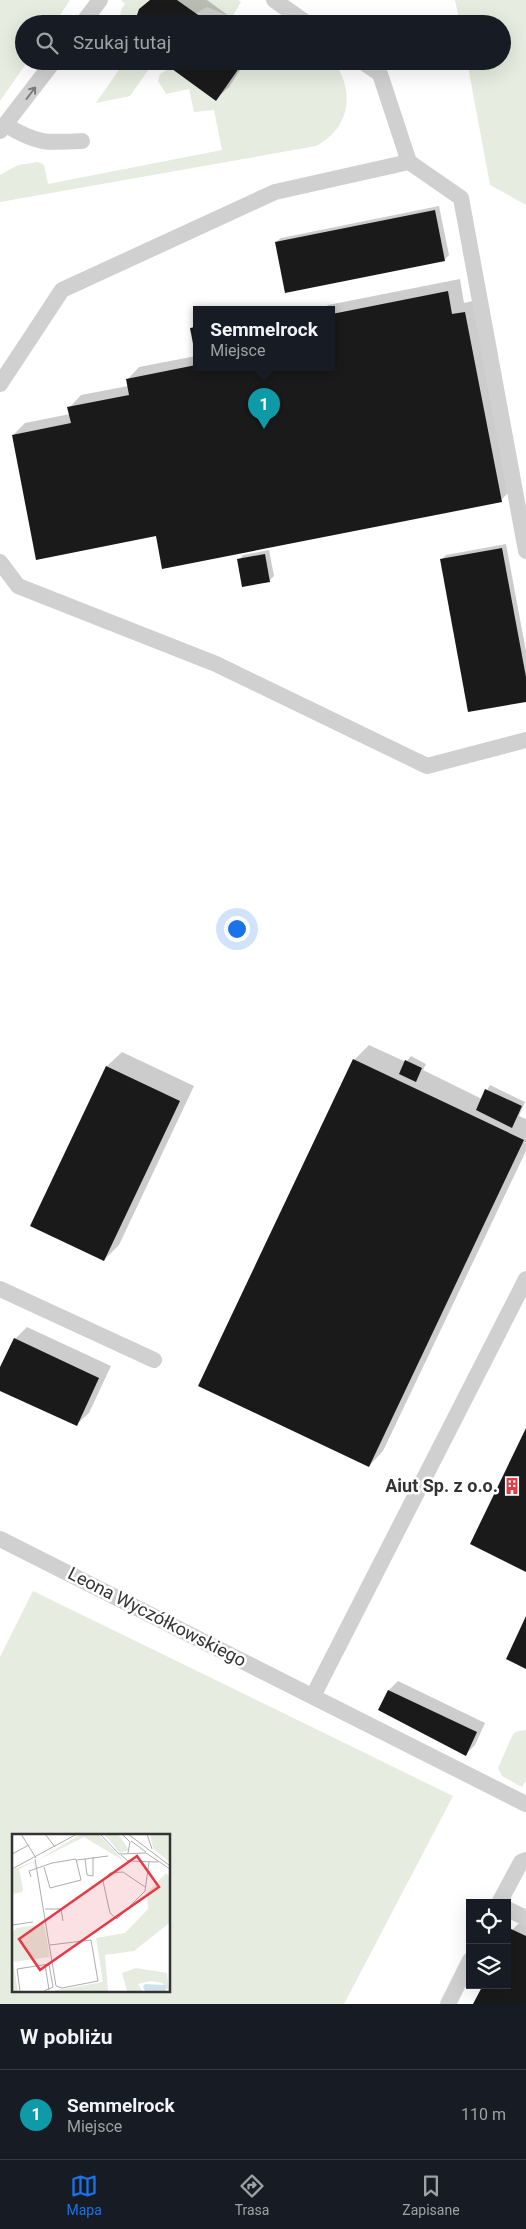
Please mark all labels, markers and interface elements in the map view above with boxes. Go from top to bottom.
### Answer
search box [15,15,511,70]
icon: search [33,29,61,57]
text: Szukaj tutaj [73,31,171,54]
one-way arrow [25,87,36,100]
popup [193,306,335,371]
text: Semmelrock [210,318,318,341]
text: Miejsce [210,341,265,360]
pin: 1 [248,388,280,429]
your location [224,916,250,942]
place label: Aiut Sp. z o.o. [385,1475,498,1496]
building icon: Aiut Sp. z o.o. [502,1476,522,1496]
street label: Leona Wyczółkowskiego [65,1562,250,1671]
inset map [12,1834,170,1992]
map controls [466,1899,511,1989]
button: locate [466,1899,511,1944]
button: layers [466,1944,511,1989]
text: W pobliżu [20,2025,113,2049]
text: Semmelrock [67,2094,175,2117]
text: 1 [31,2105,41,2124]
text: 110 m [461,2105,506,2124]
text: Miejsce [67,2117,122,2136]
tab: Mapa [66,2172,102,2218]
tab: Trasa [235,2172,269,2218]
tab: Zapisane [402,2172,460,2218]

